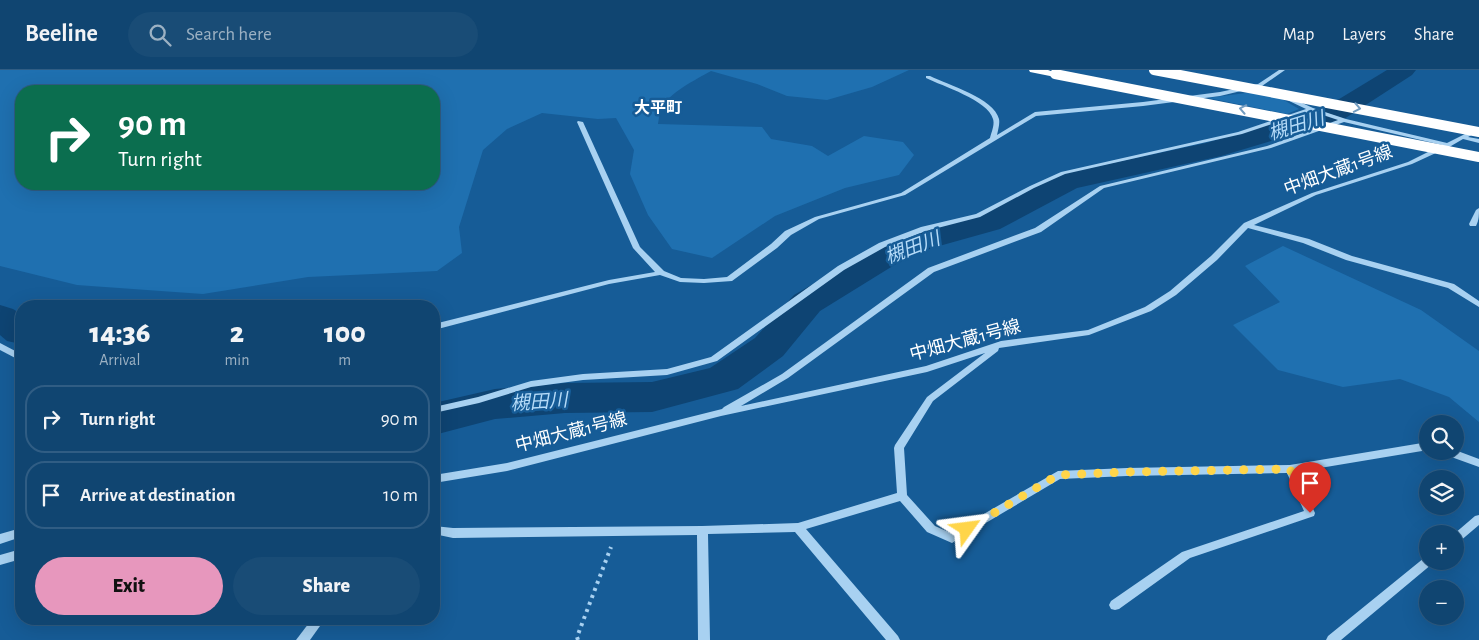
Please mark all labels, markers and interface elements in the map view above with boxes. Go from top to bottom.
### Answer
search box [128,12,478,57]
icon: search [146,21,174,49]
text: Beeline [25,22,98,46]
text: Search here [186,25,272,44]
text: Map [1283,26,1314,44]
text: Layers [1342,26,1386,44]
text: Share [1414,26,1454,44]
district label: 大平町 [634,99,682,116]
one-way arrow [1353,102,1361,112]
icon: right [35,105,100,170]
one-way arrow [1238,105,1247,115]
text: 90 m [118,107,187,142]
water label: 槻田川 [1266,107,1328,144]
street label: 中畑大蔵1号線 [1281,141,1395,199]
text: Turn right [118,148,202,170]
water label: 槻田川 [882,228,944,267]
street label: 中畑大蔵1号線 [907,316,1023,364]
text: 14:36 [89,318,150,348]
text: 2 [230,318,244,348]
text: 100 [324,318,366,348]
text: Arrival [99,352,140,368]
text: min [225,352,249,368]
text: m [338,352,351,368]
water label: 槻田川 [510,390,570,414]
icon: right [37,405,65,433]
street label: 中畑大蔵1号線 [513,408,629,456]
text: Turn right [80,410,155,429]
text: 90 m [381,410,418,429]
map controls [1419,415,1464,625]
button: search [1419,415,1464,460]
pin [1289,462,1331,513]
icon: arrive [1296,469,1324,497]
button: layers [1419,470,1464,515]
icon: arrive [37,481,65,509]
text: Arrive at destination [80,486,236,505]
text: 10 m [383,486,418,505]
position arrow [940,502,992,554]
button: + [1419,525,1464,570]
button: Exit [35,557,223,615]
button: Share [233,557,420,615]
button: − [1419,580,1464,625]

